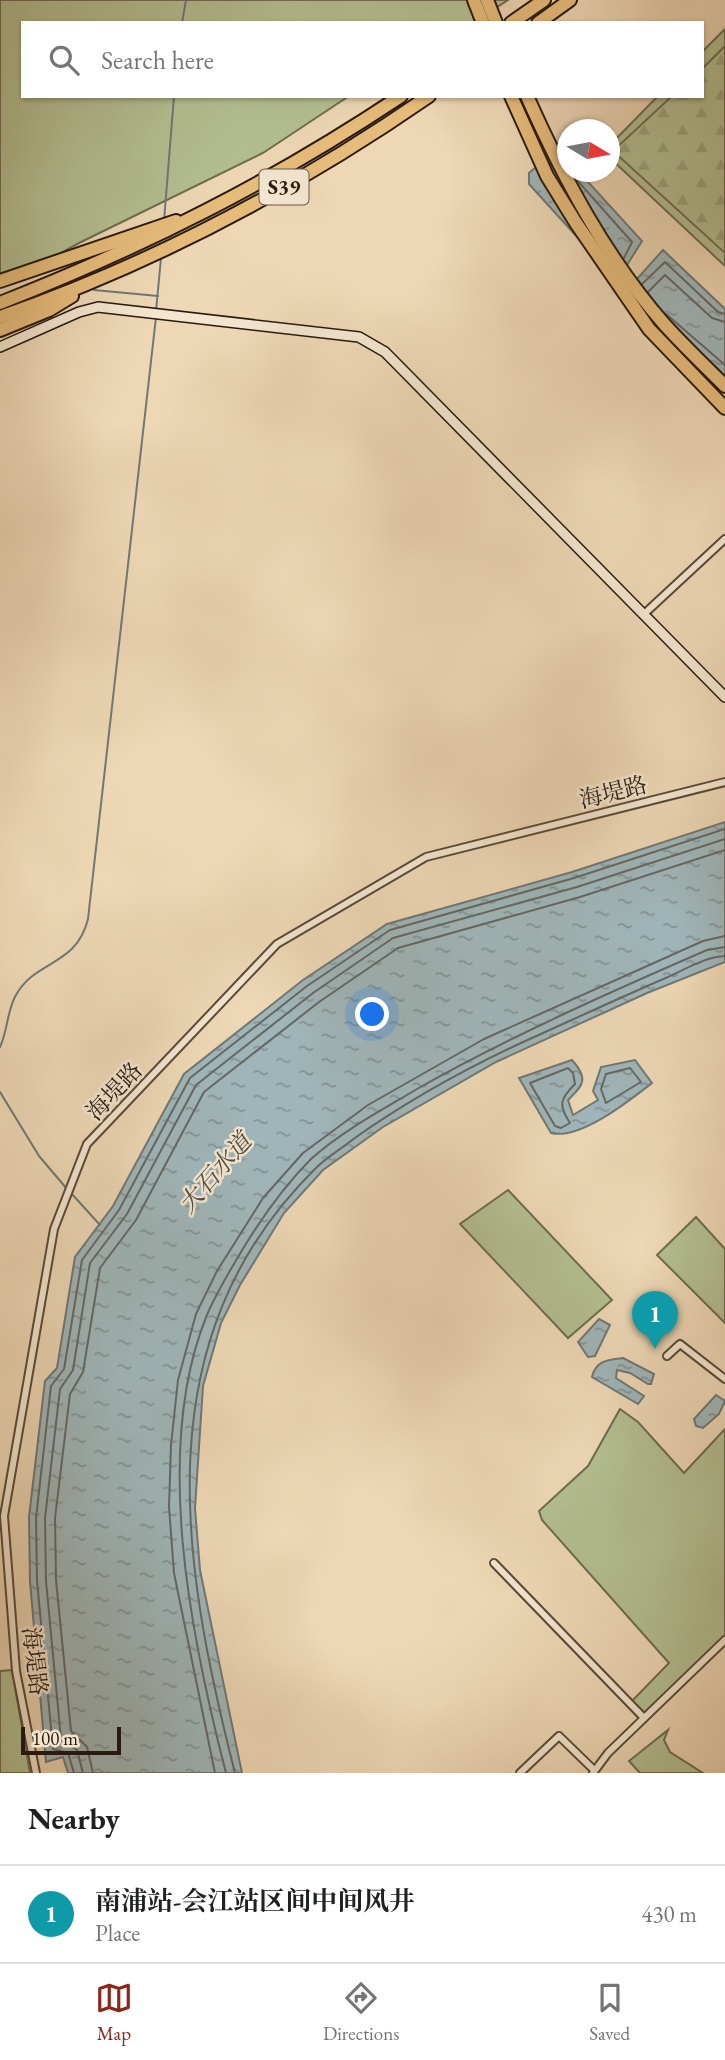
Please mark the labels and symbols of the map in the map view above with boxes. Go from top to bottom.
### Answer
north arrow [557,119,620,182]
road number: S39 [260,170,308,204]
street label: 海堤路 [576,769,650,815]
your location [355,997,389,1031]
street label: 海堤路 [80,1056,148,1126]
water label: 大石水道 [171,1124,260,1219]
pin: 1 [632,1291,678,1349]
street label: 海堤路 [16,1625,54,1697]
scale bar [21,1724,121,1756]

